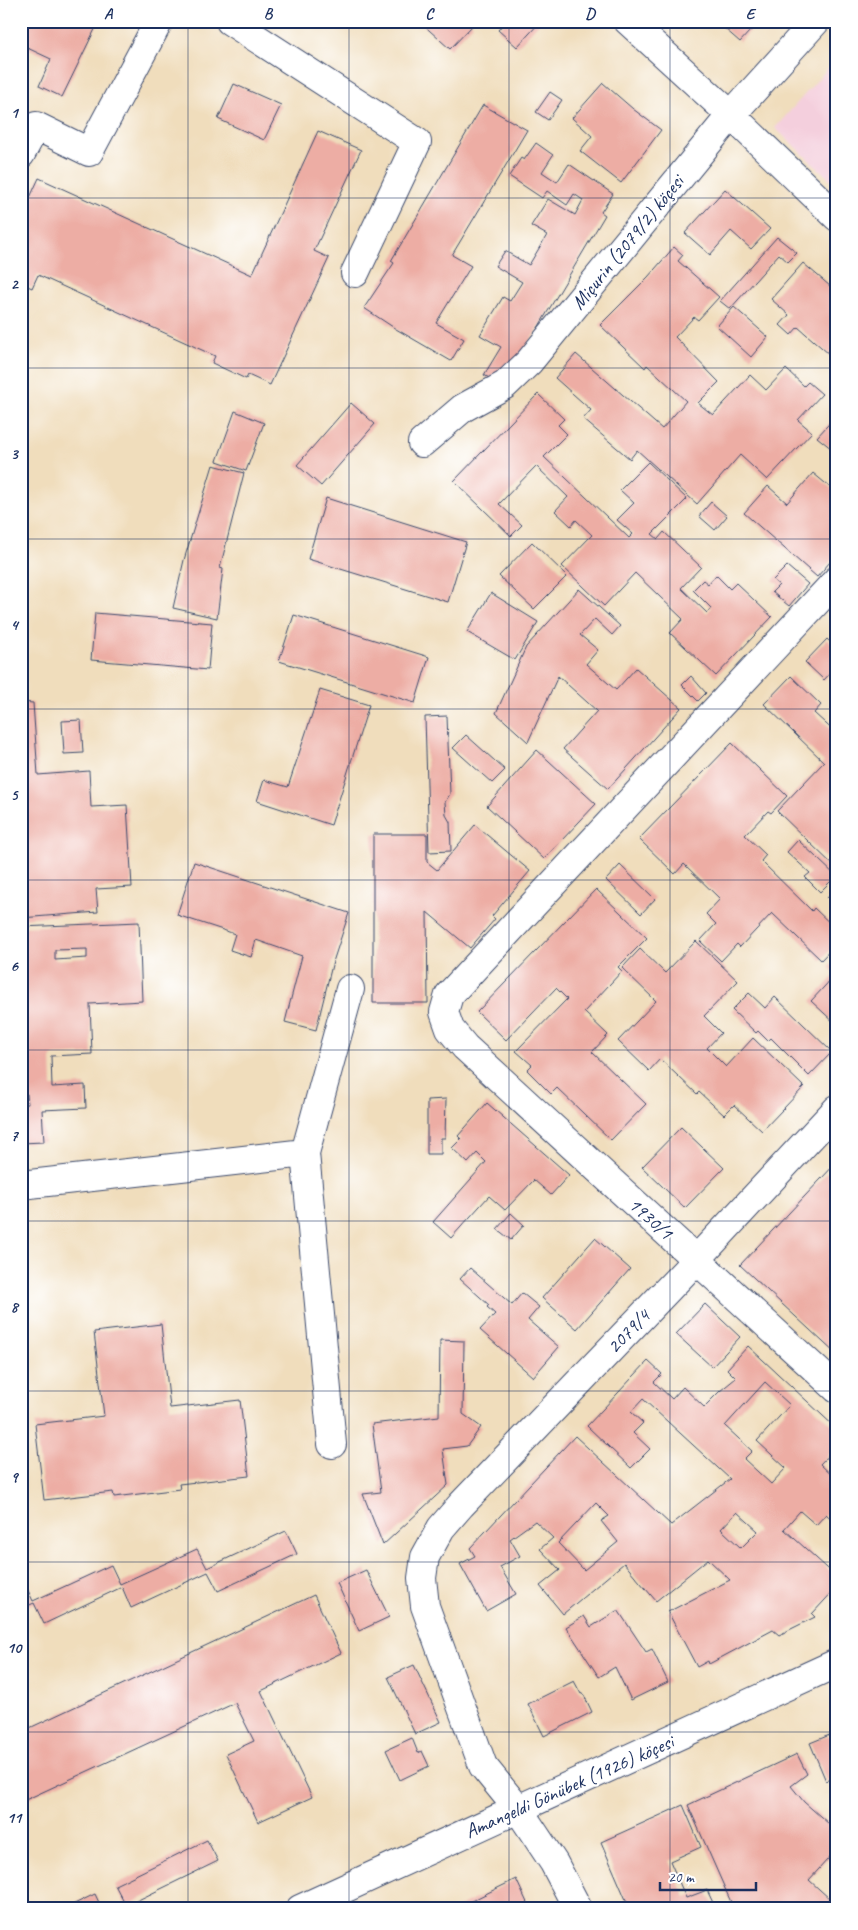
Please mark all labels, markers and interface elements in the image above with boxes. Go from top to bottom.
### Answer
text: A [104,4,114,24]
text: B [264,4,274,24]
text: C [425,4,435,24]
text: D [585,4,596,24]
text: E [746,4,757,24]
text: 1 [10,103,19,123]
street label: Miçurin (2079/2) köçesi [566,168,691,315]
text: 2 [10,274,19,294]
text: 3 [10,444,19,464]
text: 4 [10,615,19,635]
text: 5 [11,785,20,805]
text: 6 [10,956,19,976]
text: 7 [10,1126,19,1146]
street label: 1930/1 [623,1192,679,1246]
text: 8 [10,1297,19,1317]
street label: 2079/4 [601,1303,657,1359]
text: 9 [10,1467,19,1487]
text: 10 [7,1638,23,1658]
street label: Amangeldi Gönübek (1926) köçesi [461,1728,679,1844]
text: 11 [7,1808,23,1828]
scale bar [660,1860,757,1892]
text: 20 m [668,1868,695,1887]

